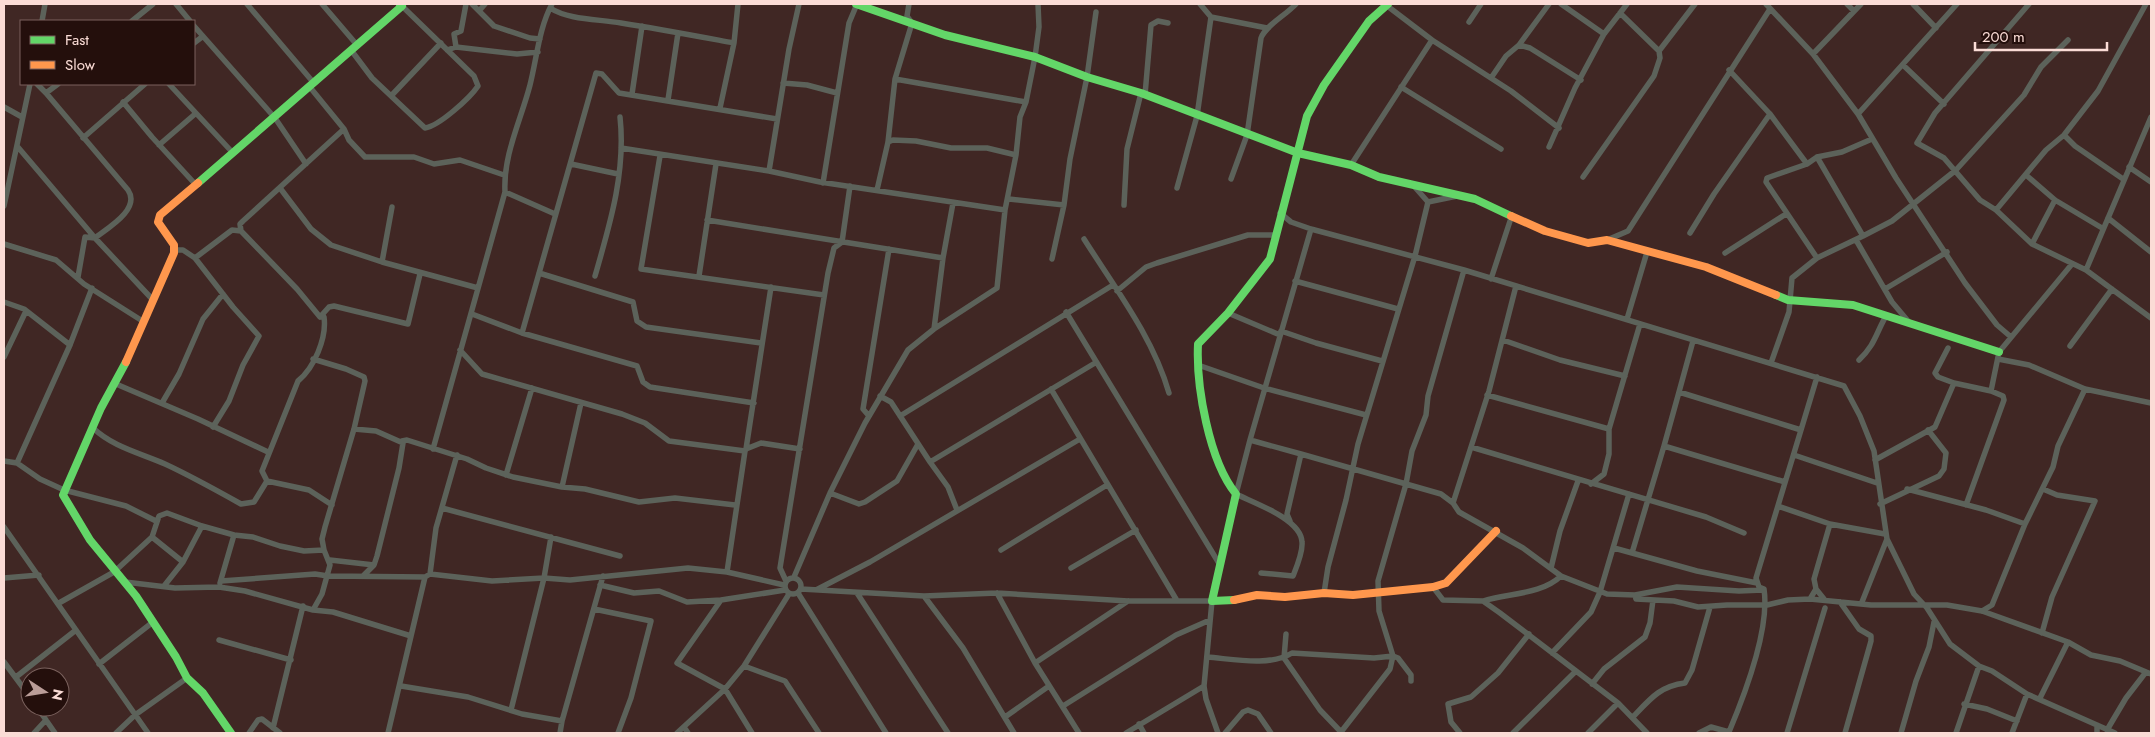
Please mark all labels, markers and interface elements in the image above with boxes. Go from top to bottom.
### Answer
legend [20,20,195,85]
scale bar [1975,20,2108,52]
text: 200 m [1982,26,2025,48]
text: Fast [65,29,89,51]
text: Slow [65,54,96,76]
north arrow [20,667,70,717]
text: N [47,687,69,702]

